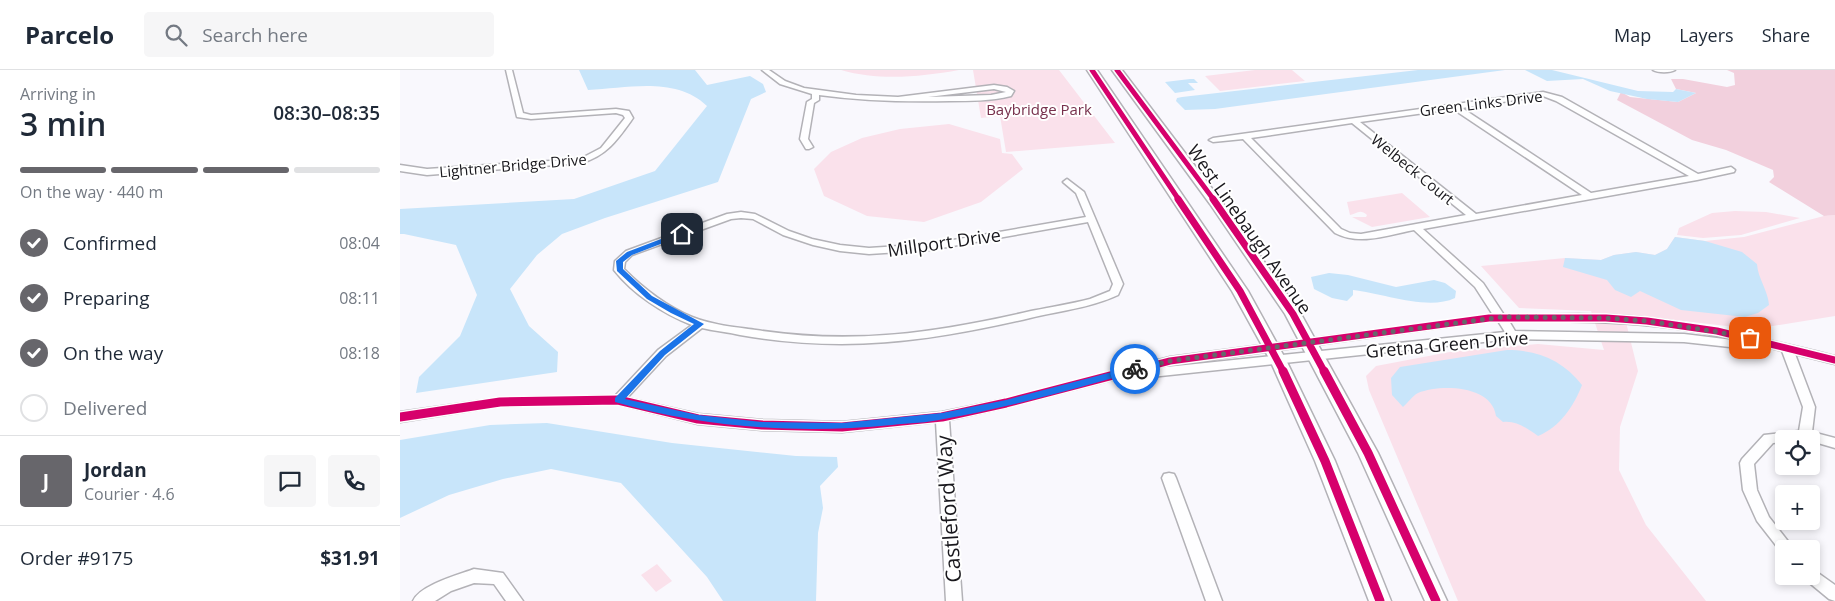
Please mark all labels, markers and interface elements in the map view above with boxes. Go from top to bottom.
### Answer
search box [144,12,494,57]
text: Parcelo [25,18,114,51]
icon: search [162,21,190,49]
text: Search here [202,22,308,48]
text: Map [1614,23,1651,47]
text: Layers [1679,23,1734,47]
text: Share [1762,23,1810,47]
text: Arriving in [20,83,96,105]
street label: Green Links Drive [1419,86,1543,120]
park label: Baybridge Park [986,99,1092,119]
text: 08:30–08:35 [273,100,380,126]
text: 3 min [20,102,106,145]
street label: Welbeck Court [1367,129,1459,209]
street label: West Linebaugh Avenue [1182,140,1318,318]
street label: Lightner Bridge Drive [438,149,588,181]
text: On the way · 440 m [20,181,163,203]
pin [661,213,703,255]
icon: home [668,220,696,248]
street label: Millport Drive [886,222,1002,262]
icon: check [20,229,48,257]
text: Confirmed [63,230,157,256]
text: 08:04 [339,232,380,254]
icon: check [20,284,48,312]
text: Preparing [63,285,150,311]
text: 08:11 [339,287,380,309]
pin [1729,317,1771,359]
icon: bag [1736,324,1764,352]
street label: Gretna Green Drive [1365,325,1529,363]
icon: check [20,339,48,367]
text: On the way [63,340,163,366]
text: 08:18 [339,342,380,364]
courier [1110,344,1160,394]
icon: bike [1121,355,1149,383]
text: Delivered [63,395,147,421]
map controls [1775,430,1820,585]
button: locate [1775,430,1820,475]
street label: Castleford Way [929,434,967,584]
button: chat [264,455,316,507]
button: phone [328,455,380,507]
text: Jordan [84,457,147,483]
text: J [43,468,49,494]
text: Courier · 4.6 [84,483,175,505]
button: + [1775,485,1820,530]
button: − [1775,540,1820,585]
text: Order #9175 [20,545,133,571]
text: $31.91 [320,545,380,571]

